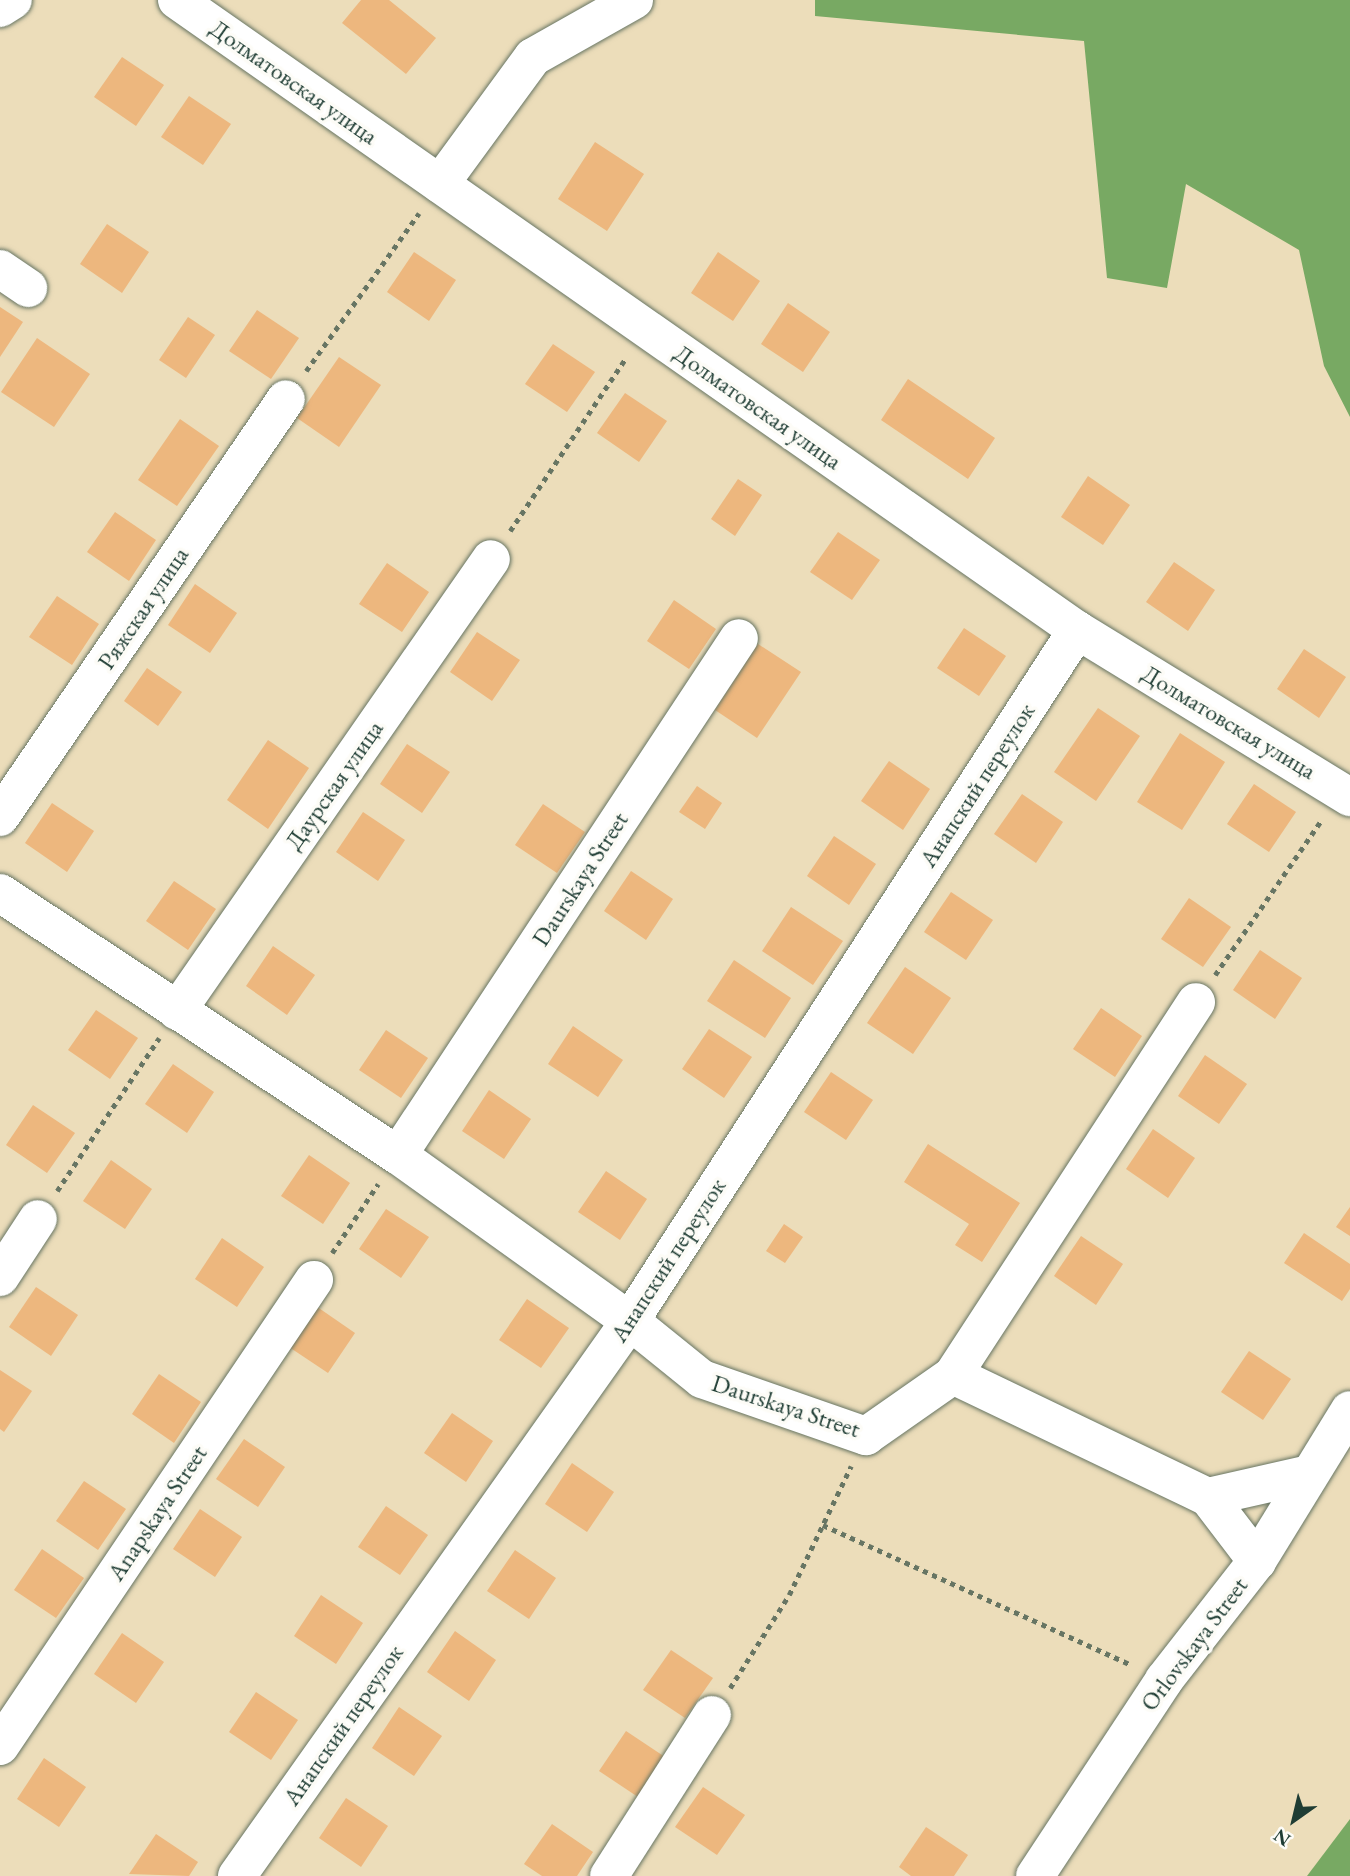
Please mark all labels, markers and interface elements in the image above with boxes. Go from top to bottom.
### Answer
street label: Долматовская улица [205,13,383,151]
street label: Долматовская улица [669,338,847,476]
street label: Ряжская улица [92,541,194,675]
street label: Долматовская улица [1137,659,1321,785]
street label: Анапский переулок [913,698,1041,872]
street label: Даурская улица [279,715,389,855]
street label: Daurskaya Street [526,807,634,951]
street label: Анапский переулок [604,1173,732,1347]
street label: Daurskaya Street [708,1369,864,1443]
street label: Anapskaya Street [101,1440,213,1586]
street label: Orlovskaya Street [1134,1572,1254,1716]
street label: Анапский переулок [277,1639,409,1811]
north arrow [1259,1785,1329,1855]
text: N [1269,1823,1295,1852]

